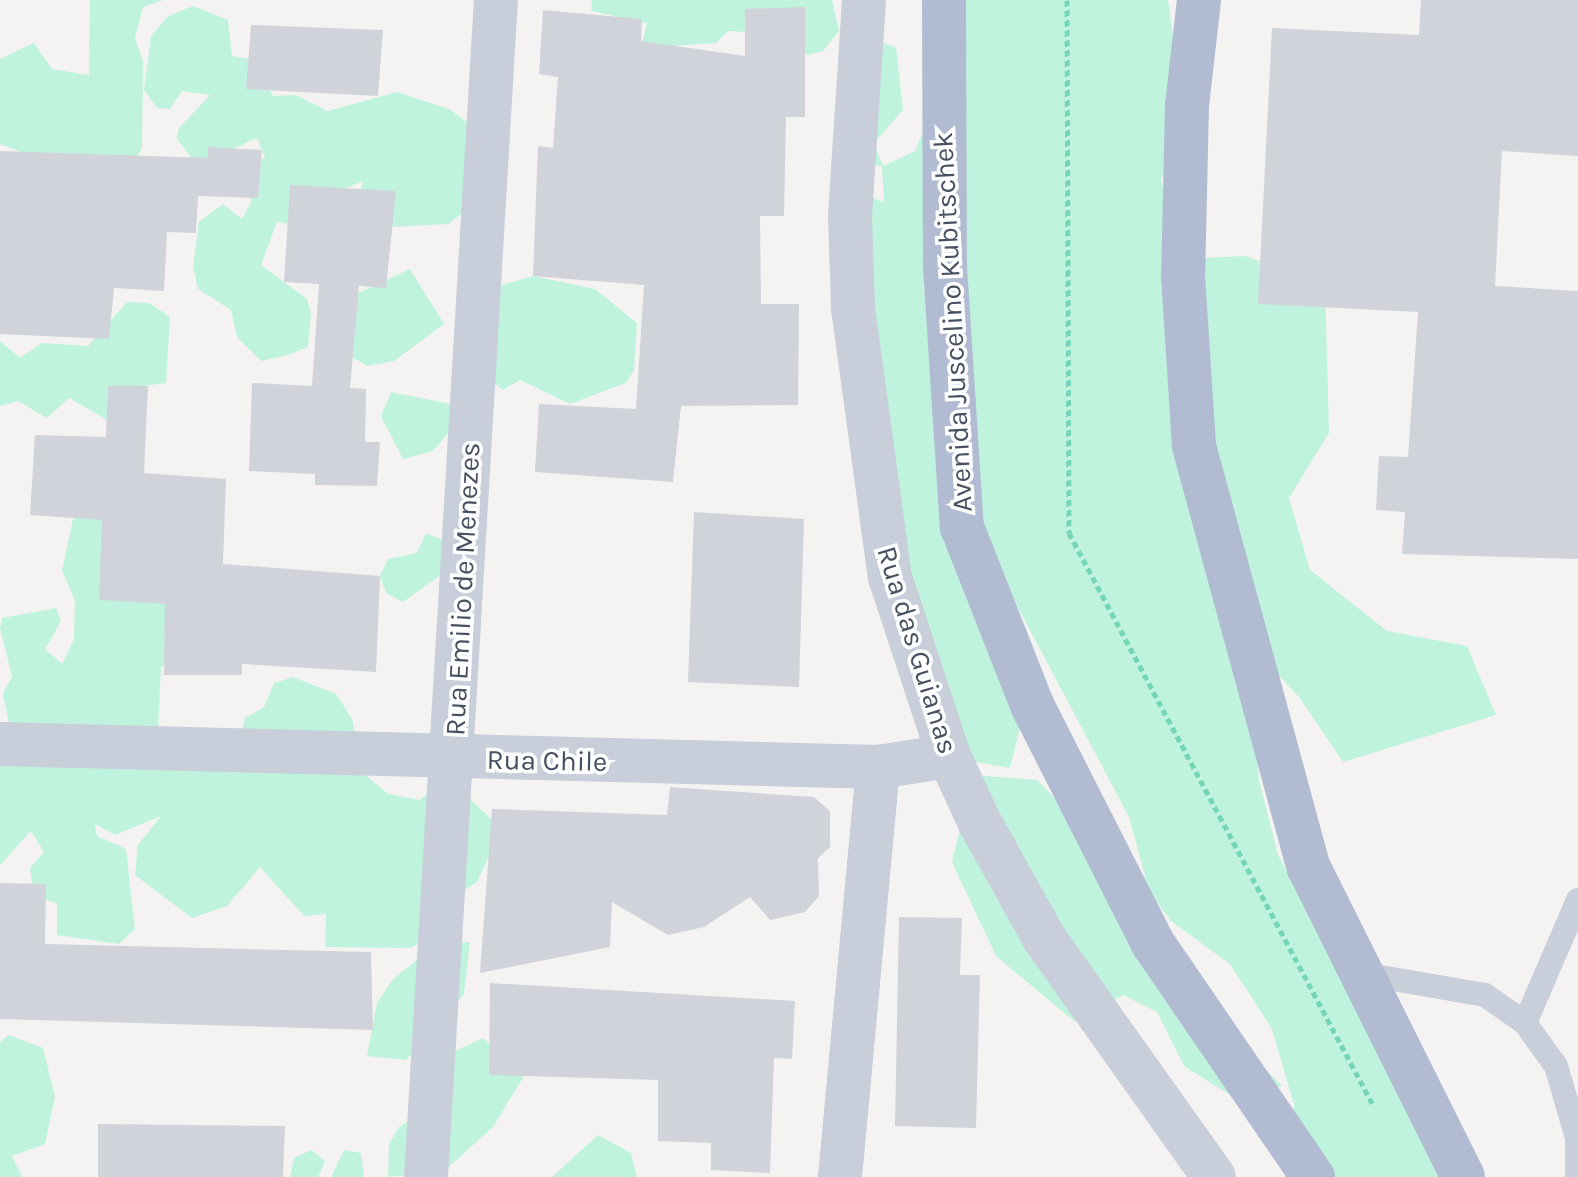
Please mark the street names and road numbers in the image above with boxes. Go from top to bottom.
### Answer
street label: Avenida Juscelino Kubitschek [926,131,980,513]
street label: Rua Emilio de Menezes [439,441,487,737]
street label: Rua das Guianas [869,542,965,758]
street label: Rua Chile [486,743,608,779]

